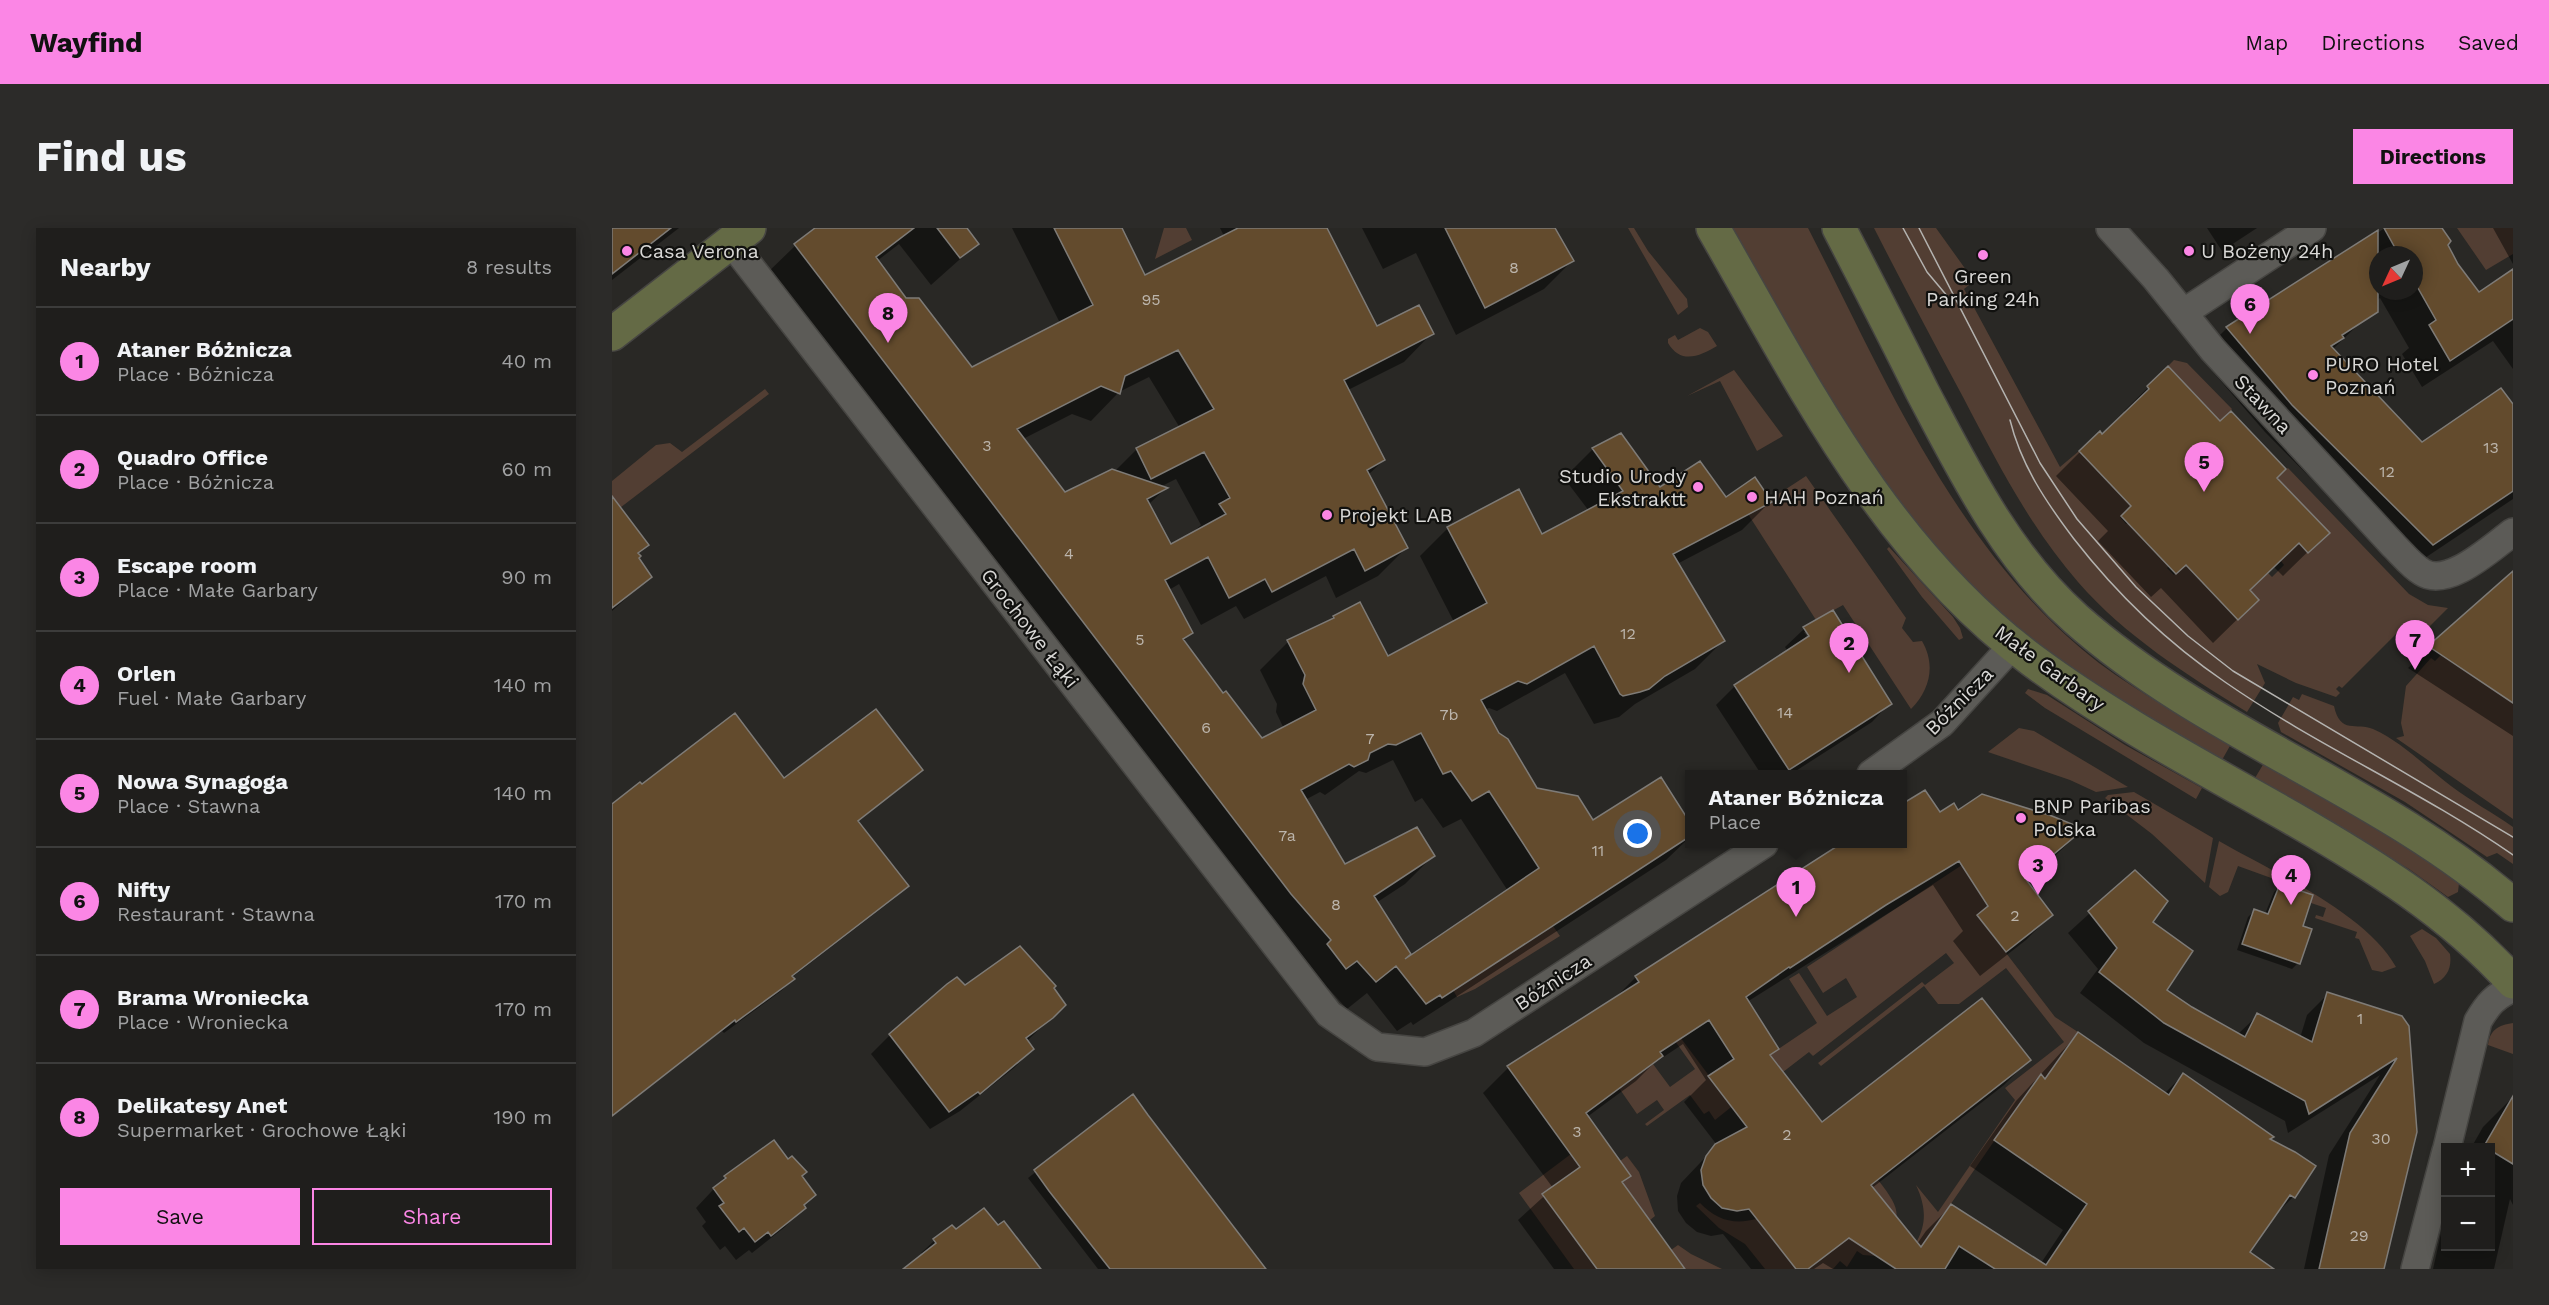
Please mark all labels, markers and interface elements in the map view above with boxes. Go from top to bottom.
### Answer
text: Wayfind [30,26,143,59]
text: Map [2245,30,2288,55]
text: Directions [2321,30,2425,55]
text: Saved [2458,30,2519,55]
button: Directions [2353,129,2513,184]
text: Find us [36,132,187,181]
place label: Casa Verona [639,239,759,263]
place label: U Bożeny 24h [2201,239,2333,263]
marker: Casa Verona [620,244,634,258]
marker: U Bożeny 24h [2182,244,2196,258]
north arrow [2369,246,2423,300]
marker: Green Parking 24h [1976,248,1990,262]
text: Nearby [60,252,151,282]
text: 8 results [466,255,552,279]
house number: 8 [1509,258,1519,277]
place label: Green Parking 24h [1926,264,2040,311]
pin: 6 [2230,285,2270,334]
house number: 95 [1141,290,1161,309]
pin: 8 [868,294,908,343]
text: Ataner Bóżnicza [117,337,292,362]
text: 1 [75,349,84,373]
text: 40 m [501,349,552,373]
place label: PURO Hotel Poznań [2325,352,2439,399]
text: Place · Bóżnicza [117,362,274,386]
marker: PURO Hotel Poznań [2306,368,2320,382]
street label: Stawna [2229,369,2297,439]
house number: 3 [982,436,992,455]
house number: 13 [2483,438,2499,457]
pin: 5 [2184,442,2224,492]
text: Quadro Office [117,445,268,470]
text: 2 [74,457,85,481]
text: 60 m [502,457,552,481]
house number: 12 [2379,462,2395,481]
place label: Studio Urody Ekstraktt [1559,464,1687,511]
text: Place · Bóżnicza [117,470,274,494]
marker: Studio Urody Ekstraktt [1691,480,1705,494]
place label: HAH Poznań [1764,485,1884,509]
marker: HAH Poznań [1745,490,1759,504]
place label: Projekt LAB [1339,503,1453,527]
marker: Projekt LAB [1320,508,1334,522]
house number: 4 [1064,544,1074,563]
text: Escape room [117,553,257,578]
street label: Grochowe Łąki [976,564,1084,692]
text: 3 [74,565,85,589]
text: 90 m [501,565,552,589]
text: Place · Małe Garbary [117,578,318,602]
street label: Małe Garbary [1990,620,2110,716]
pin: 7 [2396,620,2434,670]
house number: 12 [1620,624,1636,643]
pin: 2 [1830,624,1868,673]
house number: 5 [1135,630,1145,649]
text: Orlen [117,661,176,686]
street label: Bóżnicza [1920,662,1998,740]
text: 4 [73,673,86,697]
text: 140 m [494,673,552,697]
text: Fuel · Małe Garbary [117,686,306,710]
house number: 14 [1777,703,1793,722]
house number: 7b [1439,705,1459,724]
house number: 6 [1201,718,1211,737]
house number: 7 [1366,729,1375,748]
text: Nowa Synagoga [117,769,288,794]
popup [1685,770,1907,848]
text: 5 [74,781,85,805]
text: 140 m [494,781,552,805]
text: Ataner Bóżnicza [1709,785,1883,810]
text: Place · Stawna [117,794,260,818]
place label: BNP Paribas Polska [2033,794,2151,841]
text: Place [1709,810,1761,834]
marker: BNP Paribas Polska [2014,811,2028,825]
your location [1623,819,1652,848]
house number: 7a [1278,826,1296,845]
house number: 11 [1592,841,1604,860]
pin: 3 [2018,846,2058,895]
pin: 4 [2272,856,2310,905]
pin: 1 [1776,868,1816,917]
text: Nifty [117,877,170,902]
text: 6 [73,889,86,913]
text: 170 m [495,889,552,913]
house number: 8 [1331,895,1341,914]
text: Restaurant · Stawna [117,902,315,926]
house number: 2 [2010,906,2020,925]
street label: Bóżnicza [1510,948,1596,1016]
text: Brama Wroniecka [117,985,309,1010]
text: 7 [73,997,86,1021]
text: 170 m [495,997,552,1021]
house number: 1 [2357,1009,2363,1028]
text: Place · Wroniecka [117,1010,289,1034]
text: Delikatesy Anet [117,1093,287,1118]
text: 8 [73,1105,86,1129]
text: 190 m [494,1105,552,1129]
text: Supermarket · Grochowe Łąki [117,1118,406,1142]
house number: 3 [1572,1122,1582,1141]
house number: 2 [1782,1125,1792,1144]
house number: 30 [2371,1129,2391,1148]
map controls [2441,1143,2495,1251]
button: + [2441,1143,2495,1197]
button: Save [60,1188,300,1245]
button: Share [312,1188,552,1245]
button: − [2441,1197,2495,1251]
house number: 29 [2349,1226,2369,1245]

